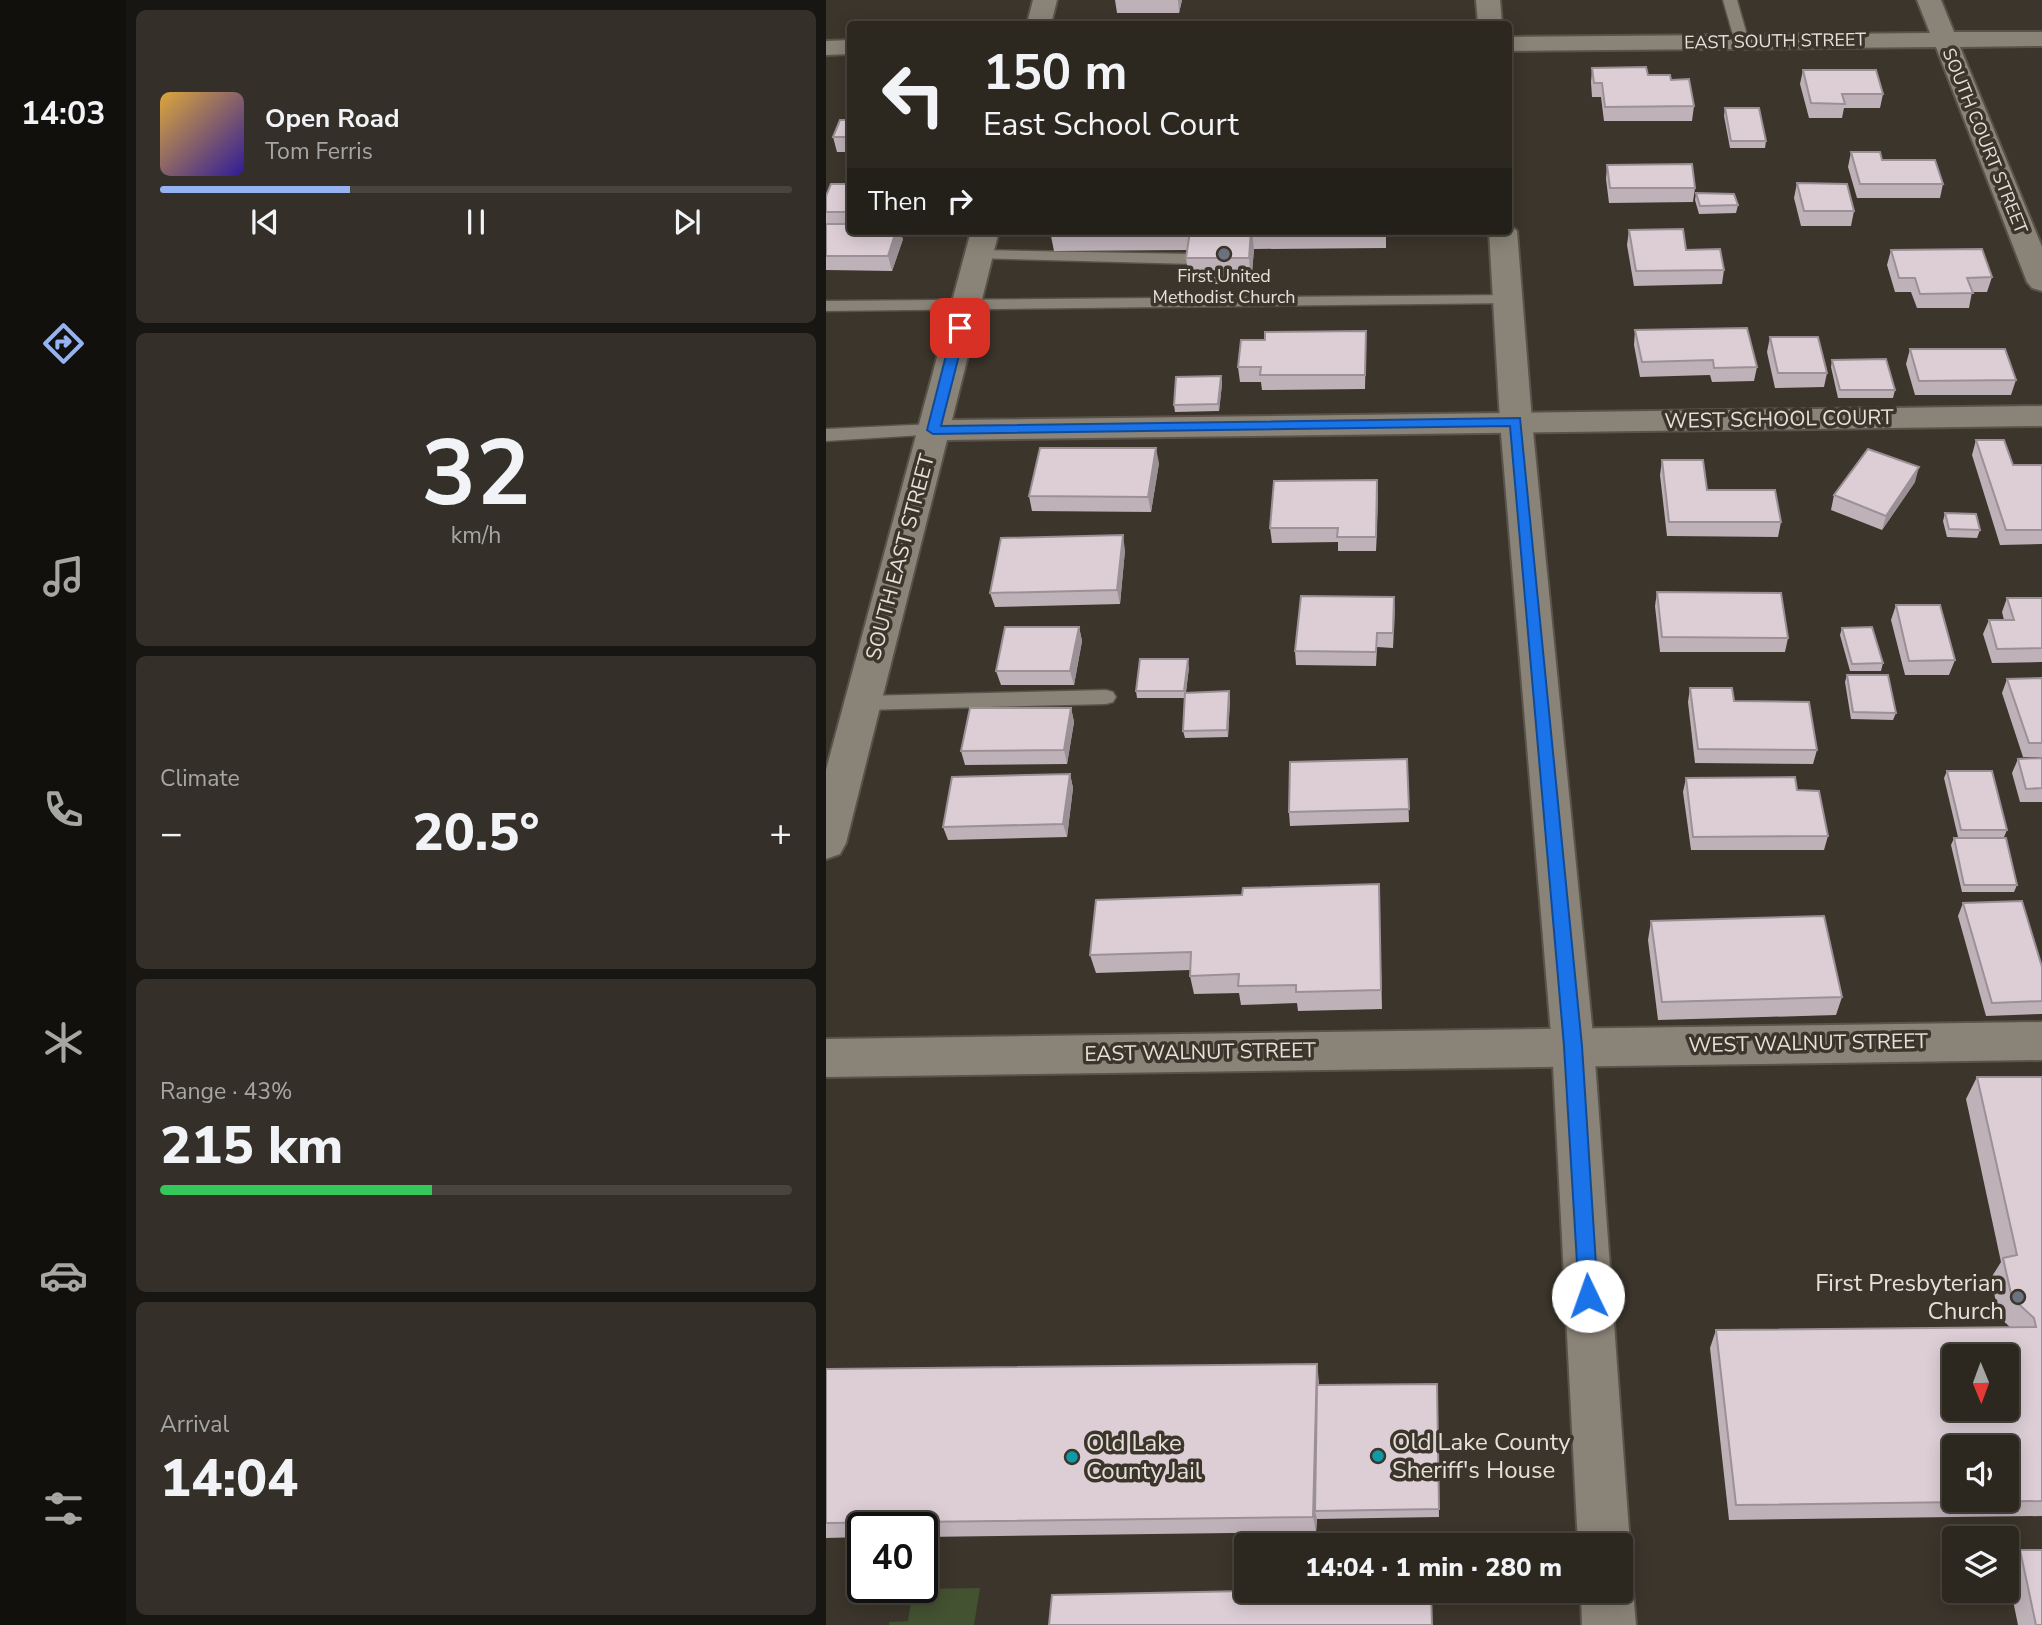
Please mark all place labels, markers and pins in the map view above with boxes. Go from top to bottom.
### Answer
marker: First United Methodist Church [1216,246,1232,262]
place label: First United Methodist Church [1153,264,1295,309]
pin [930,298,990,358]
place label: First Presbyterian Church [1815,1267,2004,1327]
marker: First Presbyterian Church [2010,1289,2026,1305]
place label: Old Lake County Sheriff's House [1392,1426,1571,1486]
place label: Old Lake County Jail [1086,1427,1202,1487]
marker: Old Lake County Sheriff's House [1370,1448,1386,1464]
marker: Old Lake County Jail [1064,1449,1080,1465]

